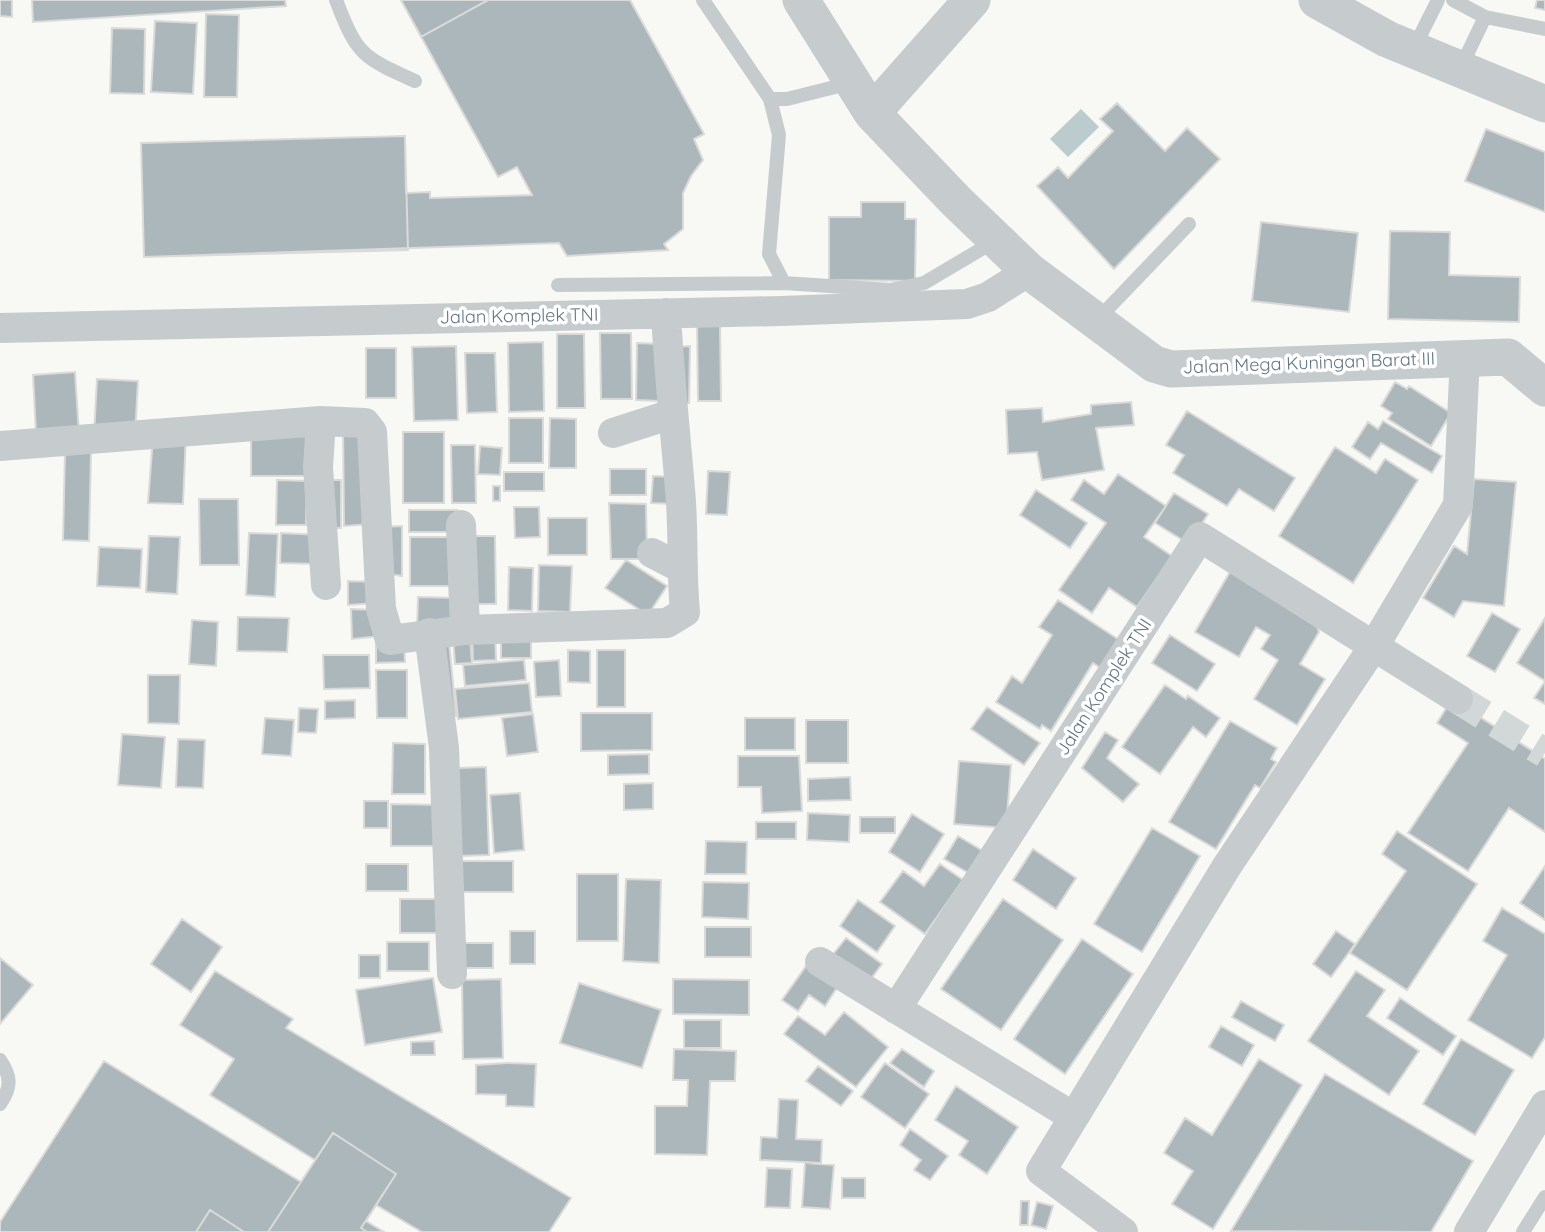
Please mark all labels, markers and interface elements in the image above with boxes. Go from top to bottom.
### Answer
street label: Jalan Komplek TNI [439,303,599,328]
street label: Jalan Mega Kuningan Barat III [1182,347,1436,378]
street label: Jalan Komplek TNI [1051,614,1156,760]

